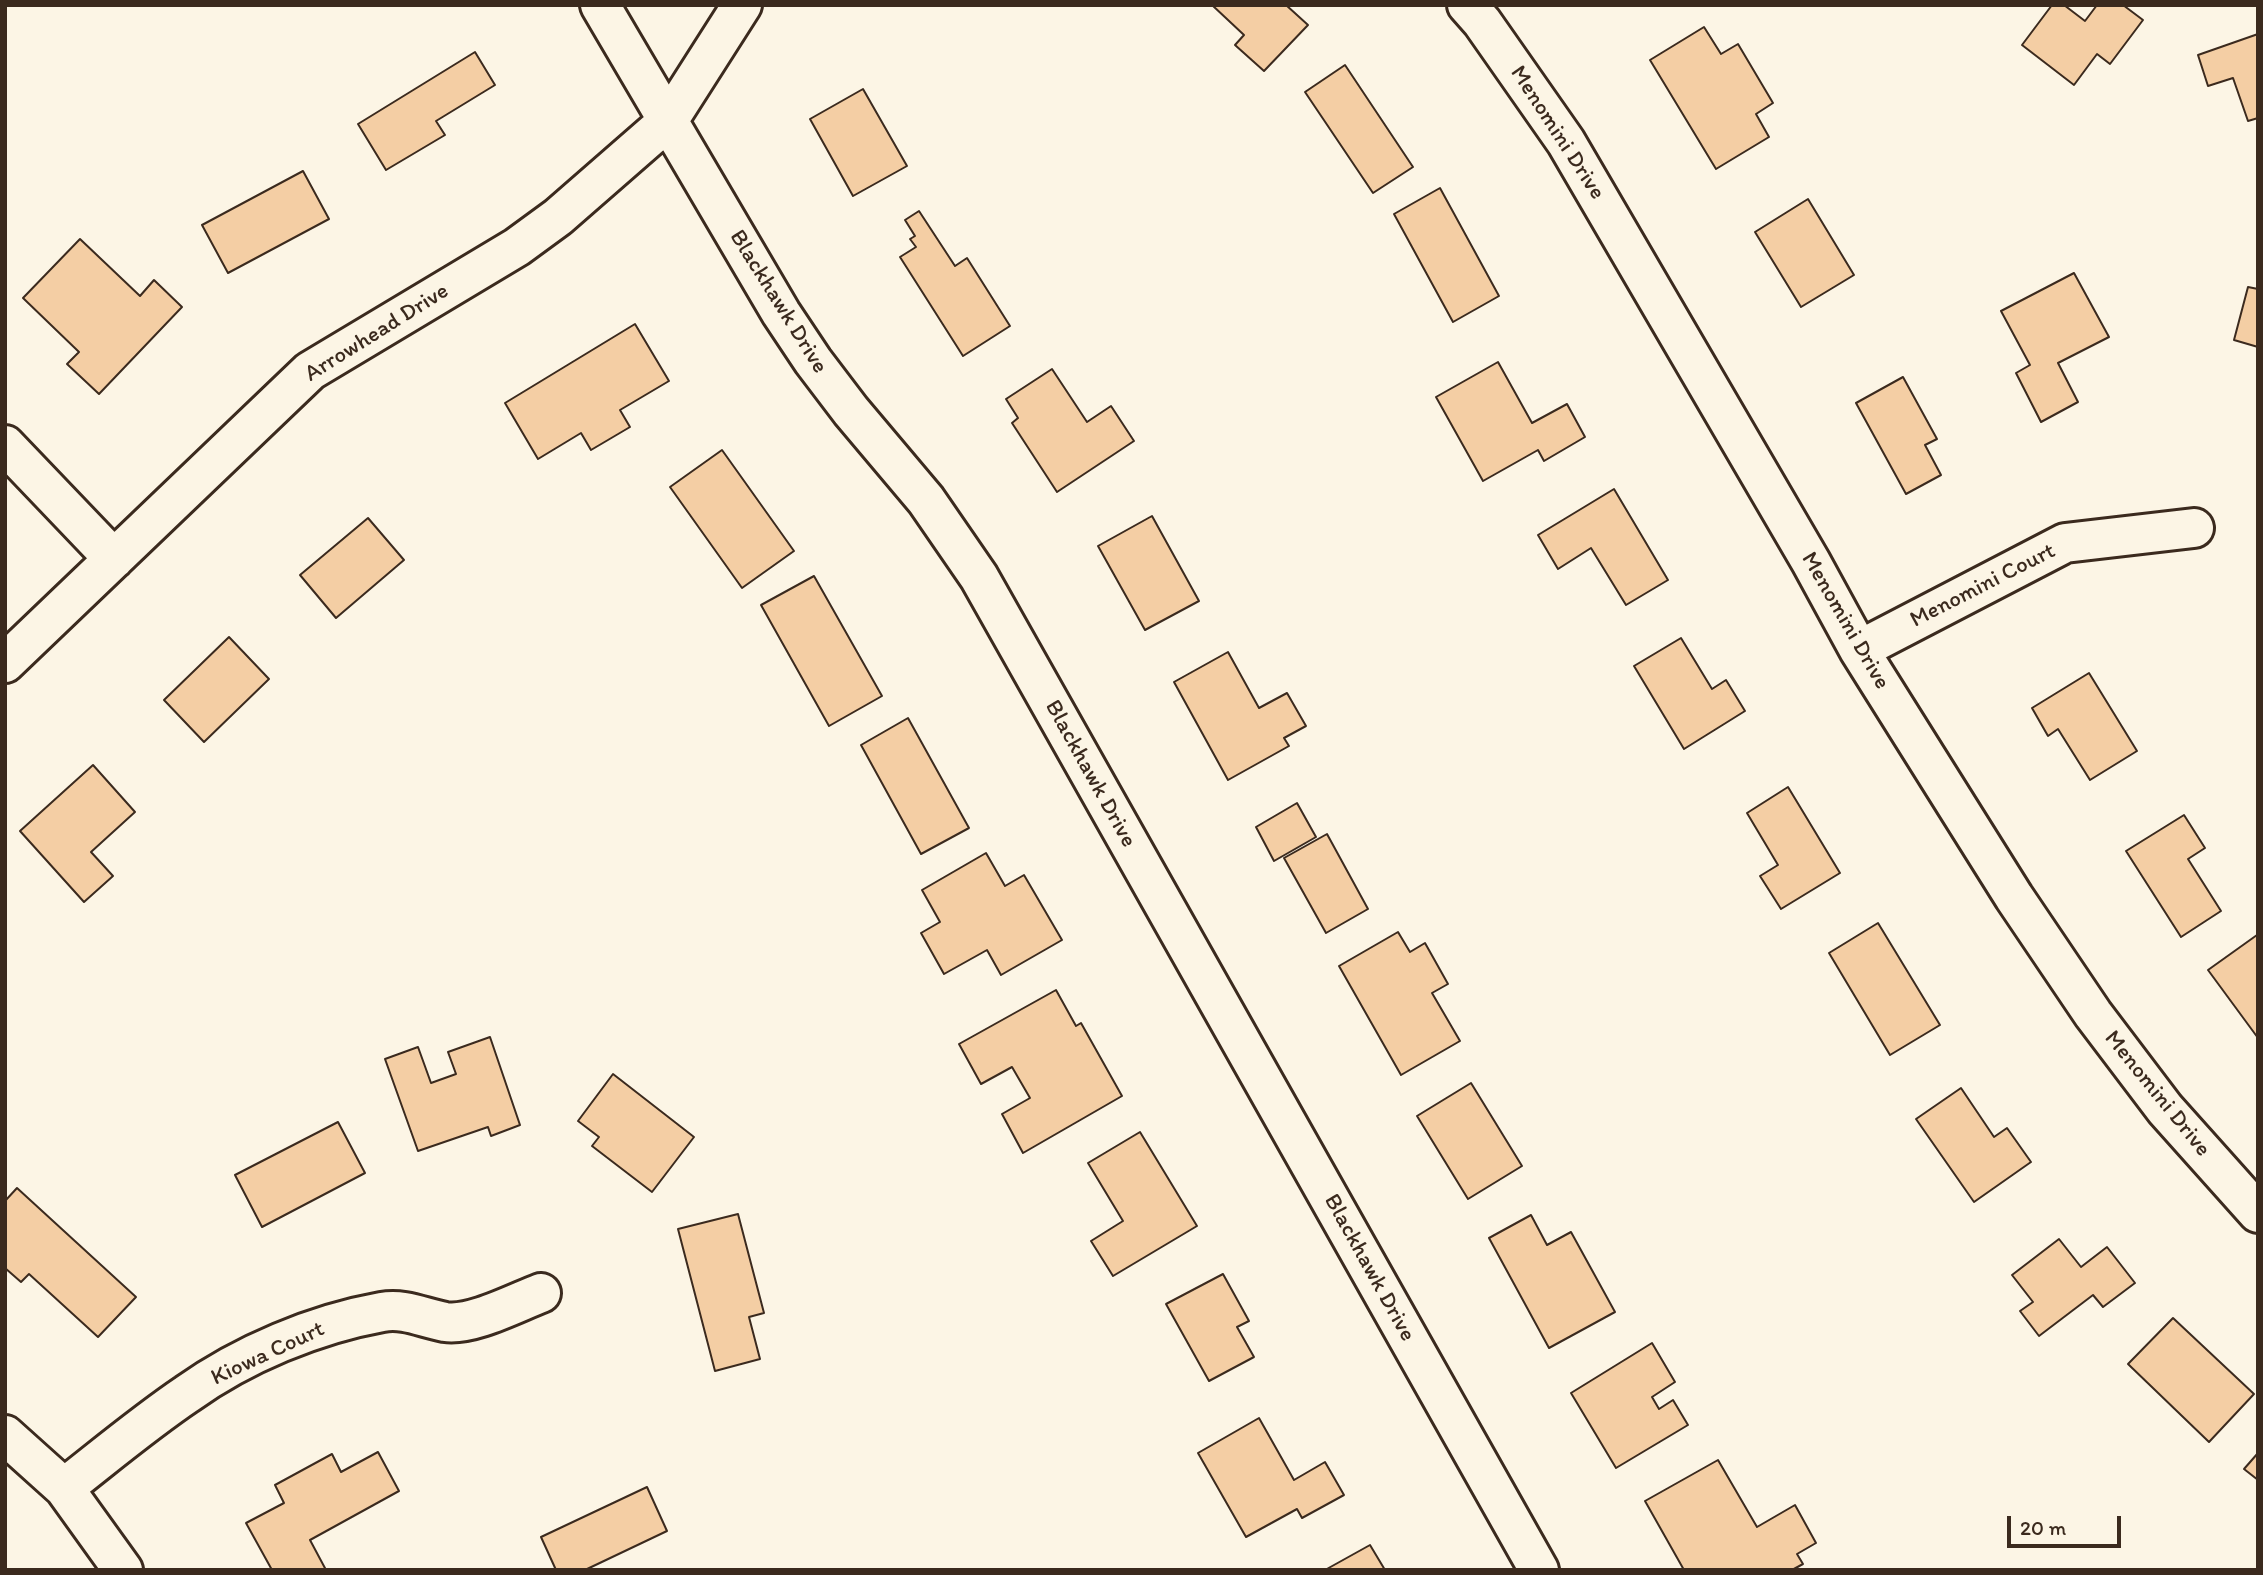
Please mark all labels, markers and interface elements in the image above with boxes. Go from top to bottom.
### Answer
street label: Menomini Drive [1503,61,1611,205]
street label: Blackhawk Drive [723,225,833,379]
street label: Arrowhead Drive [300,278,454,388]
street label: Menomini Court [1906,538,2060,634]
street label: Menomini Drive [1795,547,1895,695]
street label: Blackhawk Drive [1038,696,1142,852]
street label: Menomini Drive [2098,1025,2216,1163]
street label: Blackhawk Drive [1317,1190,1421,1346]
street label: Kiowa Court [207,1316,329,1392]
scale bar [2011,1502,2125,1546]
text: 20 m [2020,1515,2066,1540]

